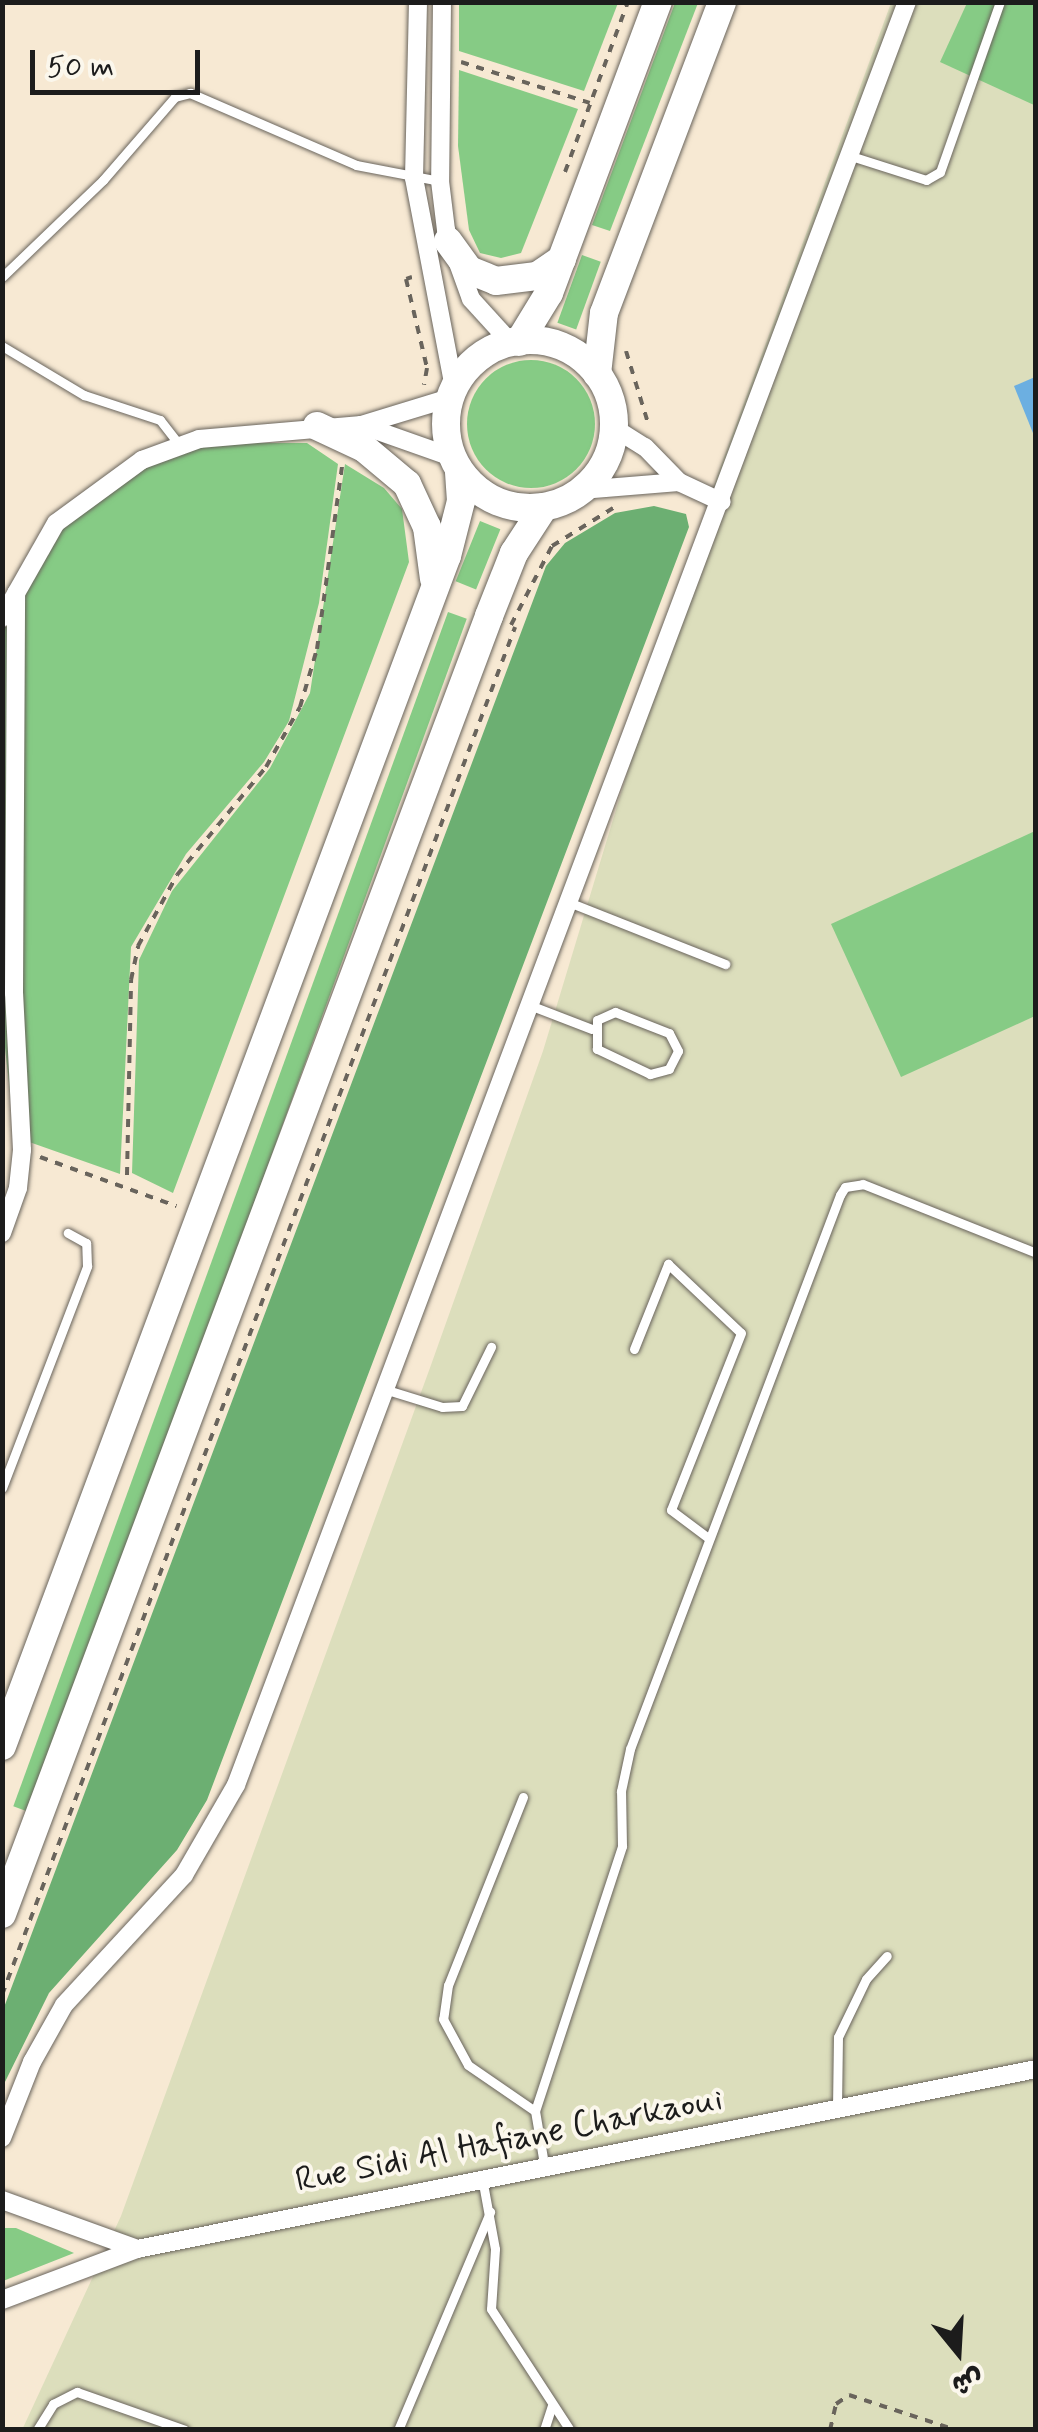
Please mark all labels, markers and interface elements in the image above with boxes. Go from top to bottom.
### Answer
scale bar [35,30,205,92]
text: 50 m [47,48,114,87]
street label: Rue Sidi Al Hafiane Charkaoui [292,2078,726,2202]
north arrow [908,2302,1008,2402]
text: ش [947,2359,988,2403]

